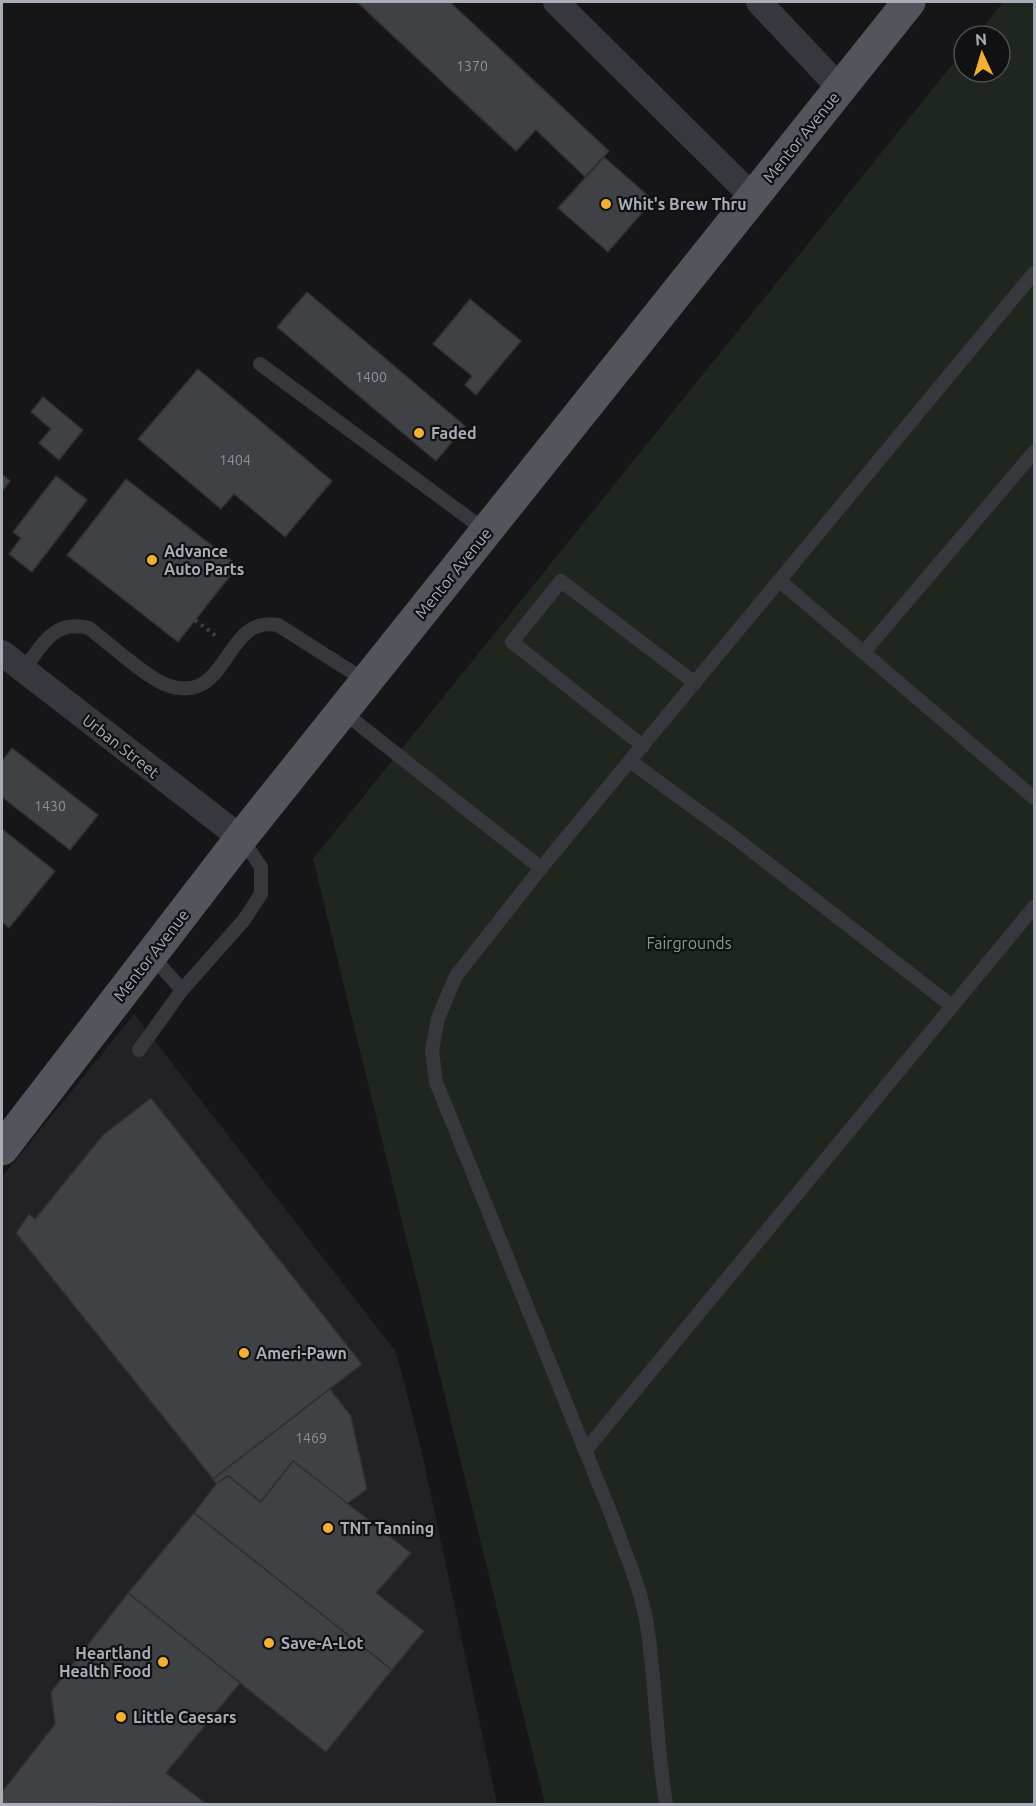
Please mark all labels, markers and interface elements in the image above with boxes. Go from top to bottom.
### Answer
north arrow [952,24,1012,84]
text: N [974,30,988,48]
house number: 1370 [456,58,488,74]
street label: Mentor Avenue [759,88,843,186]
place label: Whit's Brew Thru [618,195,747,213]
marker: Whit's Brew Thru [599,197,613,211]
house number: 1400 [355,369,387,385]
place label: Faded [431,424,477,442]
marker: Faded [412,426,426,440]
house number: 1404 [219,452,251,468]
street label: Mentor Avenue [411,524,495,622]
place label: Advance Auto Parts [164,542,244,578]
marker: Advance Auto Parts [145,553,159,567]
street label: Urban Street [79,711,163,782]
house number: 1430 [34,798,66,814]
street label: Mentor Avenue [110,906,192,1004]
park label: Fairgrounds [646,934,732,952]
place label: Ameri-Pawn [256,1344,347,1362]
marker: Ameri-Pawn [237,1346,251,1360]
house number: 1469 [295,1430,327,1446]
place label: TNT Tanning [340,1519,434,1537]
marker: TNT Tanning [321,1521,335,1535]
place label: Save-A-Lot [281,1634,364,1652]
marker: Save-A-Lot [262,1636,276,1650]
place label: Heartland Health Food [59,1644,151,1680]
marker: Heartland Health Food [156,1655,170,1669]
place label: Little Caesars [133,1708,237,1726]
marker: Little Caesars [114,1710,128,1724]

